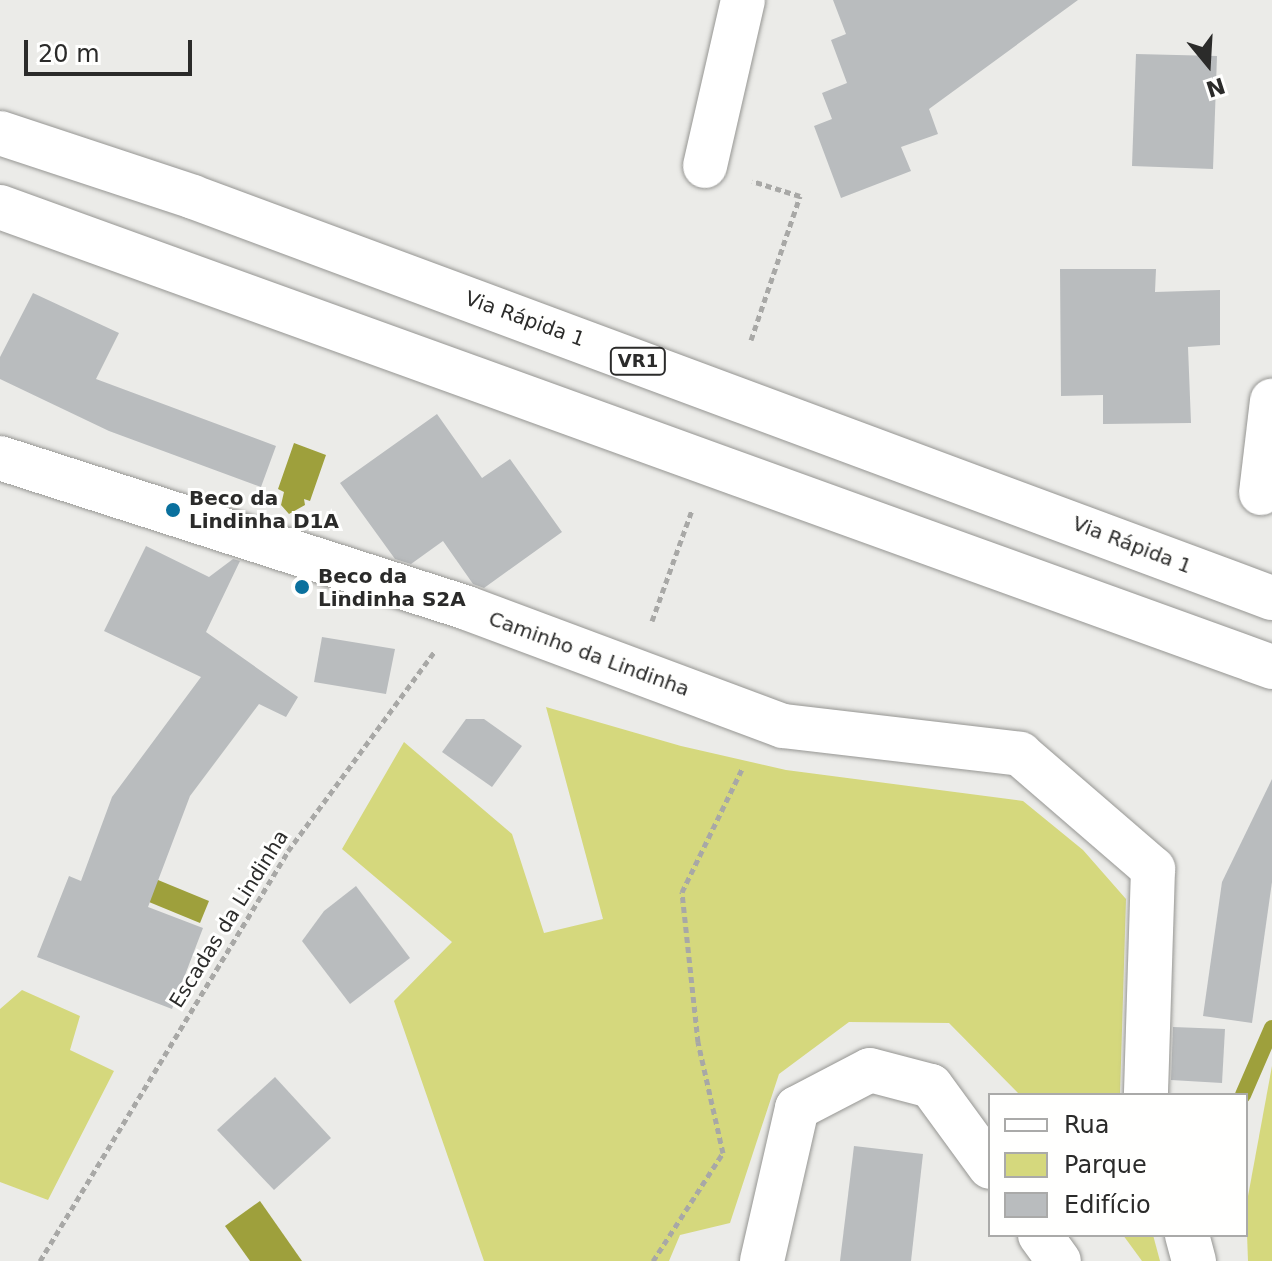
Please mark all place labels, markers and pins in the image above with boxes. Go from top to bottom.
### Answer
place label: Beco da Lindinha D1A [189,486,339,533]
marker: Beco da Lindinha D1A [164,501,182,519]
place label: Beco da Lindinha S2A [318,564,466,611]
marker: Beco da Lindinha S2A [293,578,311,596]

